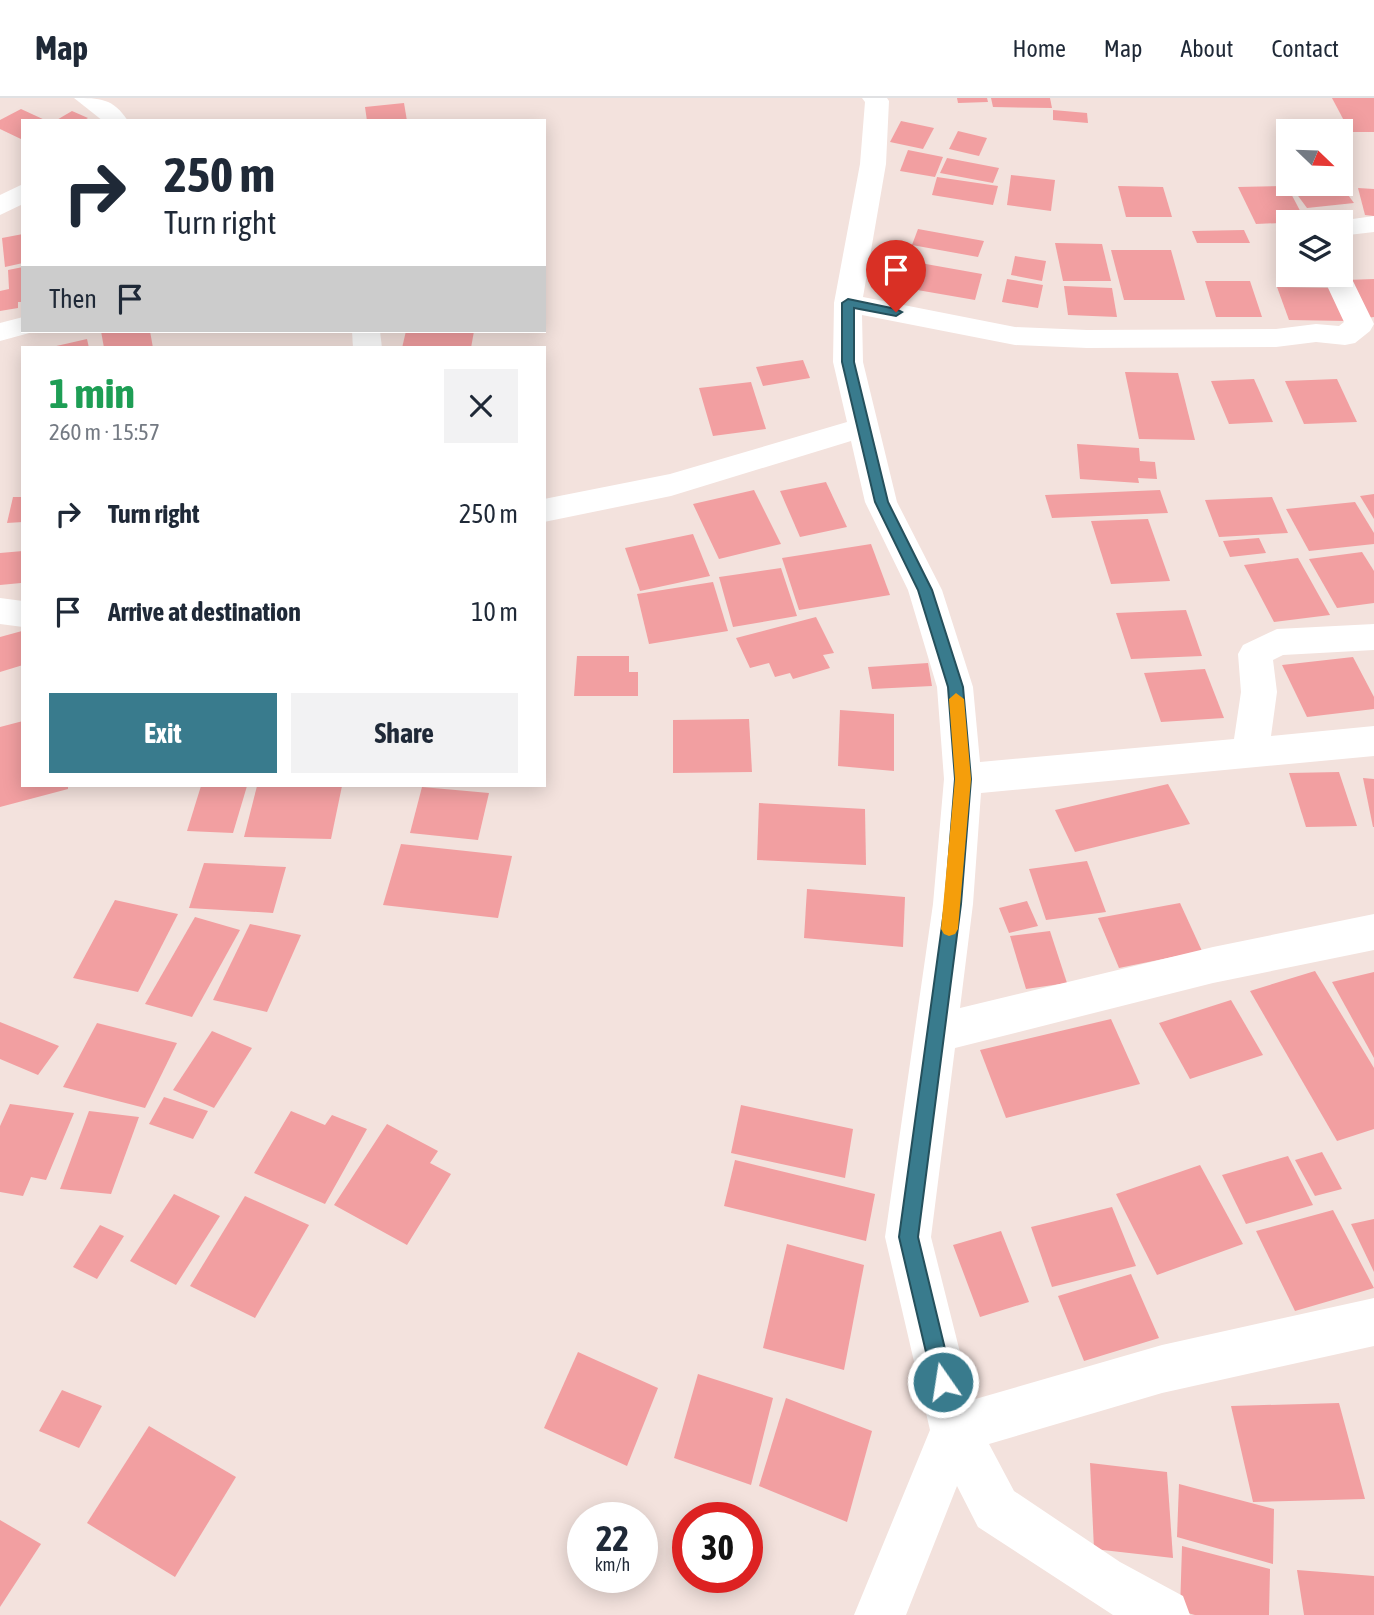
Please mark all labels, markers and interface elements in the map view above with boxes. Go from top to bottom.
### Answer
text: Map [35,29,88,67]
text: Home [1012,35,1066,62]
text: Map [1104,35,1142,62]
text: About [1180,35,1233,62]
text: Contact [1271,35,1339,62]
north arrow [1276,119,1353,196]
map controls [1276,119,1353,287]
text: 250 m [164,146,275,202]
icon: right [49,147,140,238]
text: Turn right [164,204,277,241]
button: layers [1276,210,1353,287]
pin [866,240,926,312]
icon: arrive [877,251,915,289]
icon: arrive [111,280,149,318]
text: Then [49,284,97,314]
text: 1 min [49,369,135,417]
button: close [444,369,518,443]
text: 260 m · 15:57 [49,419,160,445]
icon: right [49,495,87,533]
text: Turn right [108,499,199,529]
text: 250 m [459,499,518,529]
icon: arrive [49,593,87,631]
text: Arrive at destination [108,597,301,627]
text: 10 m [471,597,518,627]
button: Exit [49,693,277,773]
button: Share [291,693,518,773]
position arrow [906,1345,980,1419]
speed limit sign: 30 [672,1502,763,1593]
text: 22 [596,1518,629,1558]
text: km/h [595,1554,630,1575]

